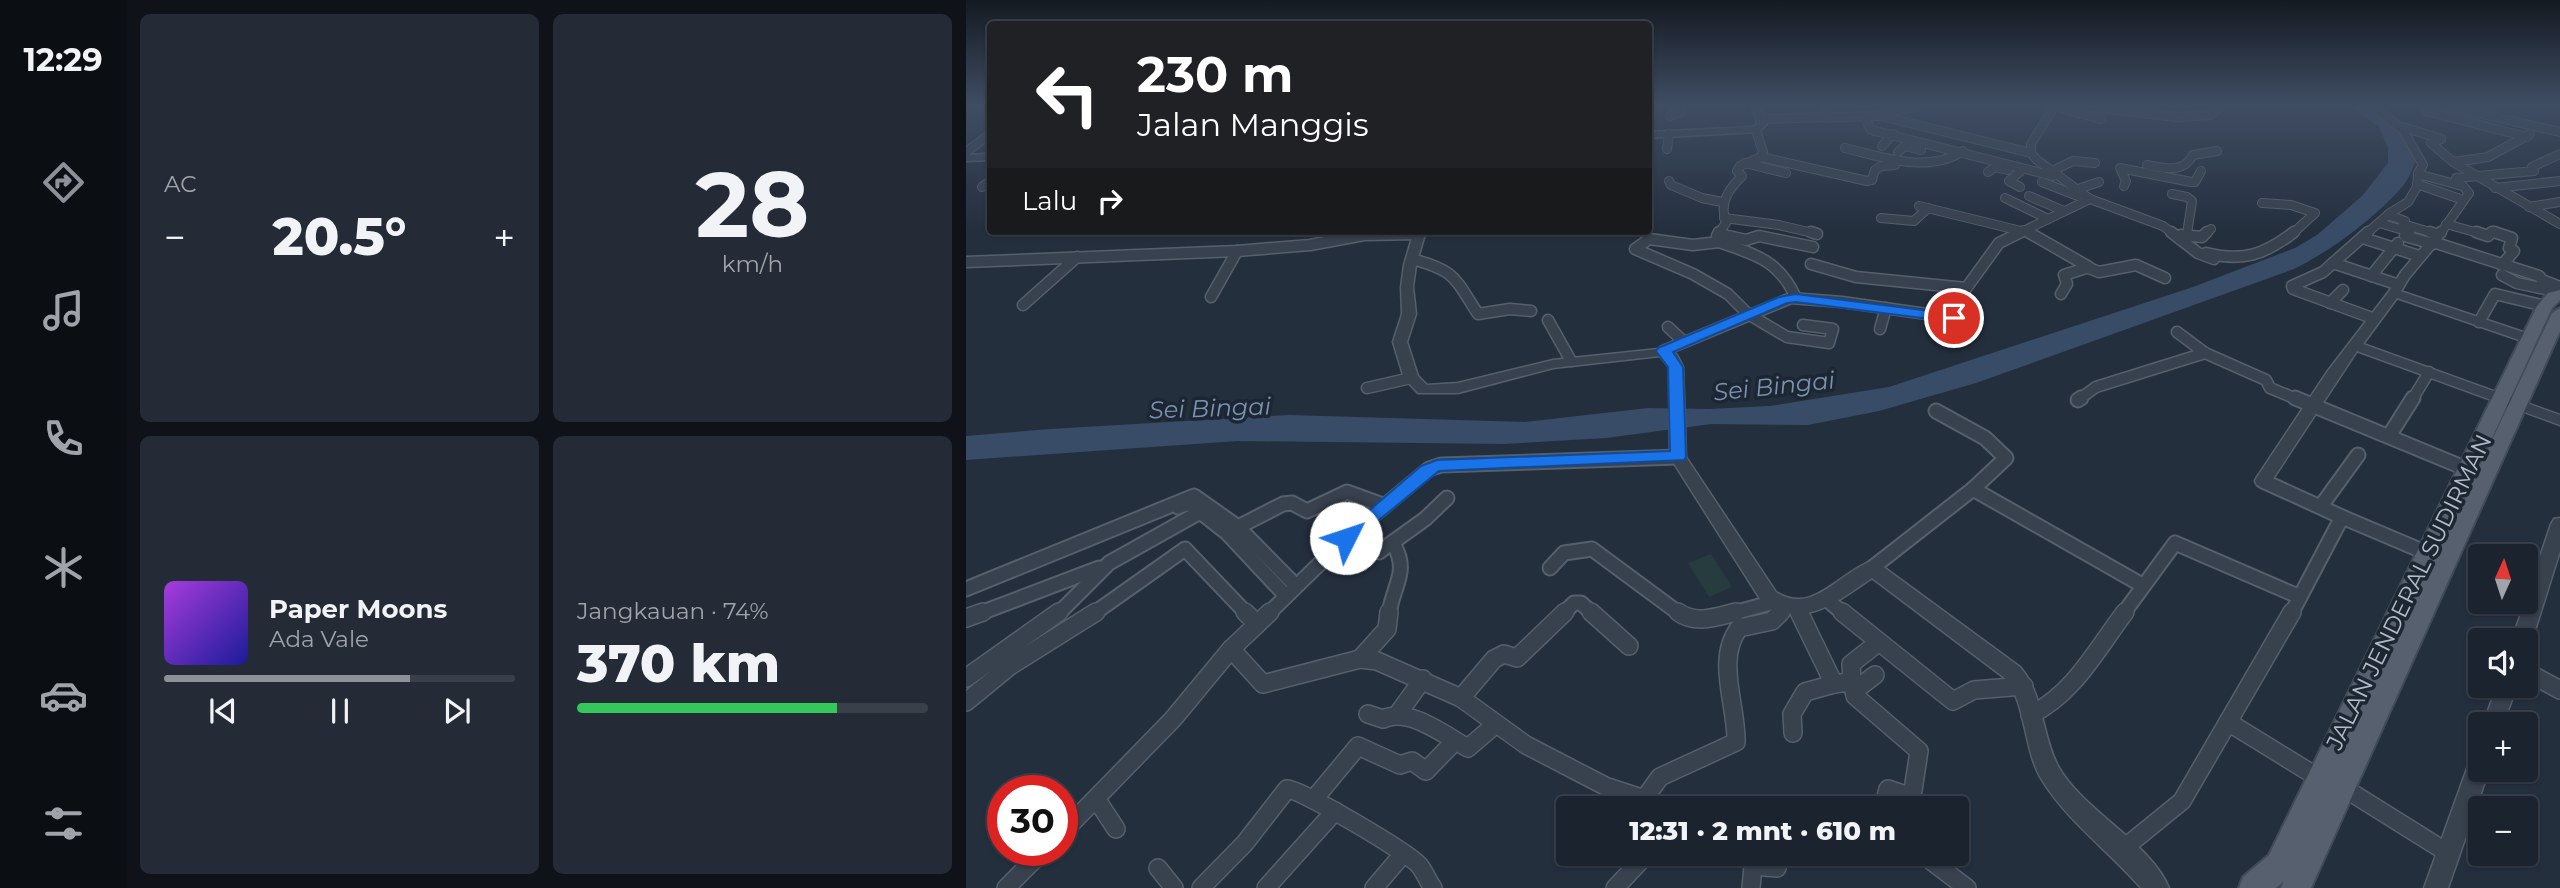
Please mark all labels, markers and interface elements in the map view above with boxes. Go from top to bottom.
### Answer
text: 12:29 [23,40,103,79]
text: 230 m [1137,45,1293,104]
icon: left [1022,49,1113,140]
text: Jalan Manggis [1137,105,1369,144]
text: 28 [696,149,809,260]
icon: directions [39,158,88,207]
text: AC [164,170,197,198]
icon: right [1091,182,1129,220]
text: Lalu [1022,185,1077,217]
text: 20.5° [273,205,406,268]
text: − [164,214,186,261]
text: + [493,214,515,261]
text: km/h [722,250,783,278]
icon: music [39,286,88,335]
pin [1924,288,1984,348]
icon: arrive [1935,299,1973,337]
water label: Sei Bingai [1712,365,1837,407]
water label: Sei Bingai [1149,391,1272,425]
icon: phone [39,414,88,463]
street label: JALAN JENDERAL SUDIRMAN [2320,430,2498,755]
position arrow [1309,501,1383,575]
icon: climate [39,543,88,592]
north arrow [2468,544,2538,614]
map controls [2468,544,2538,866]
text: Paper Moons [269,593,447,625]
text: Jangkauan · 74% [577,597,769,625]
text: Ada Vale [269,625,369,653]
button: sound [2468,628,2538,698]
text: 370 km [577,632,780,695]
icon: car [39,671,88,720]
icon: previous [204,692,242,730]
icon: pause [321,692,359,730]
icon: next [438,692,476,730]
button: + [2468,712,2538,782]
speed limit sign: 30 [987,775,1078,866]
button: − [2468,796,2538,866]
icon: filters [39,799,88,848]
text: 12:31 · 2 mnt · 610 m [1629,815,1896,847]

